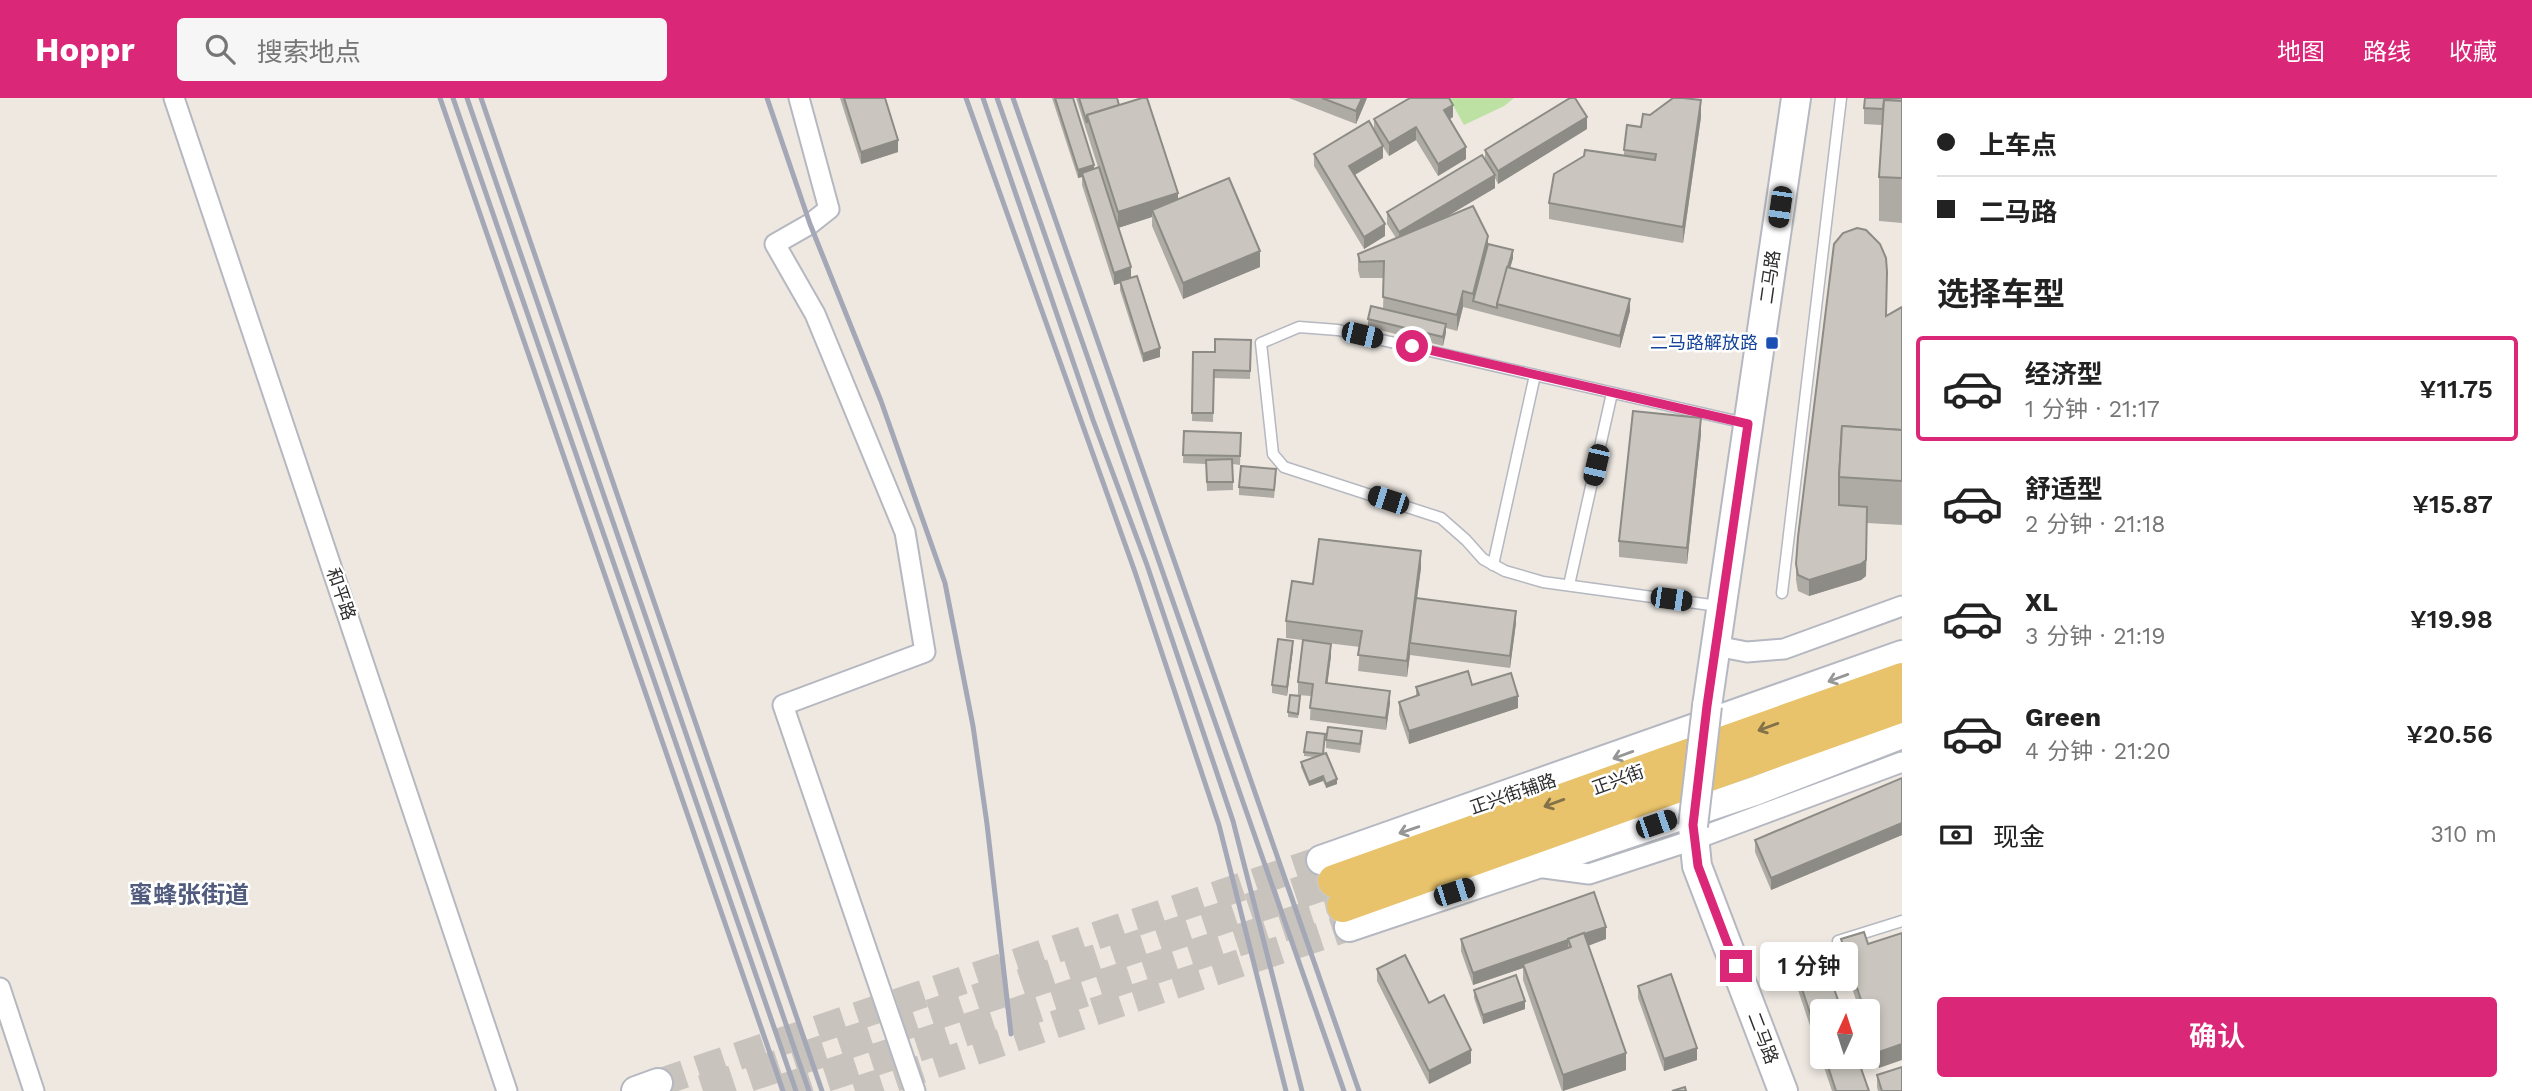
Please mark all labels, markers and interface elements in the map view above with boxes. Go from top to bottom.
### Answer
search box [177,18,667,81]
text: Hoppr [35,30,135,69]
icon: search [201,30,239,68]
text: 搜索地点 [257,37,361,67]
text: 地图 [2277,38,2325,66]
text: 路线 [2363,38,2411,66]
text: 收藏 [2449,38,2497,66]
text: 上车点 [1979,130,2057,160]
car [1767,185,1794,229]
text: 二马路 [1979,197,2057,227]
street label: 二马路 [1755,249,1784,305]
text: 选择车型 [1937,275,2065,313]
car [1340,320,1385,350]
route start [1396,330,1428,362]
place label: 二马路解放路 [1650,332,1758,353]
marker: 二马路解放路 [1764,335,1780,351]
icon: car [1941,357,2004,420]
text: 经济型 [2025,359,2103,389]
text: ¥11.75 [2420,374,2493,404]
text: 1 分钟 · 21:17 [2025,396,2160,423]
car [1582,442,1611,488]
icon: car [1941,472,2004,535]
text: 舒适型 [2025,474,2103,504]
car [1365,484,1412,516]
text: ¥15.87 [2412,489,2493,519]
text: 2 分钟 · 21:18 [2025,511,2165,538]
street label: 和平路 [323,565,360,623]
car [1649,586,1694,612]
icon: car [1941,587,2004,650]
text: XL [2025,587,2058,617]
text: ¥19.98 [2410,604,2493,634]
text: 3 分钟 · 21:19 [2025,623,2165,650]
one-way arrow [1827,673,1849,685]
icon: car [1941,702,2004,765]
text: Green [2025,702,2101,732]
text: ¥20.56 [2406,719,2493,749]
one-way arrow [1758,722,1780,734]
text: 4 分钟 · 21:20 [2025,738,2171,765]
one-way arrow [1613,750,1635,762]
street label: 正兴街 [1589,760,1647,799]
street label: 正兴街辅路 [1467,769,1559,818]
one-way arrow [1543,797,1565,810]
car [1633,807,1680,841]
icon: cash [1937,816,1975,854]
text: 310 m [2431,821,2497,848]
text: 现金 [1993,822,2045,852]
one-way arrow [1398,825,1420,837]
car [1431,876,1478,908]
district label: 蜜蜂张街道 [129,881,249,909]
callout: 1 分钟 [1760,942,1858,990]
route end [1720,950,1752,982]
text: 1 分钟 [1778,953,1840,980]
button: 确认 [1937,997,2497,1077]
north arrow [1810,999,1880,1069]
map controls [1810,999,1880,1069]
street label: 二马路 [1744,1009,1783,1067]

